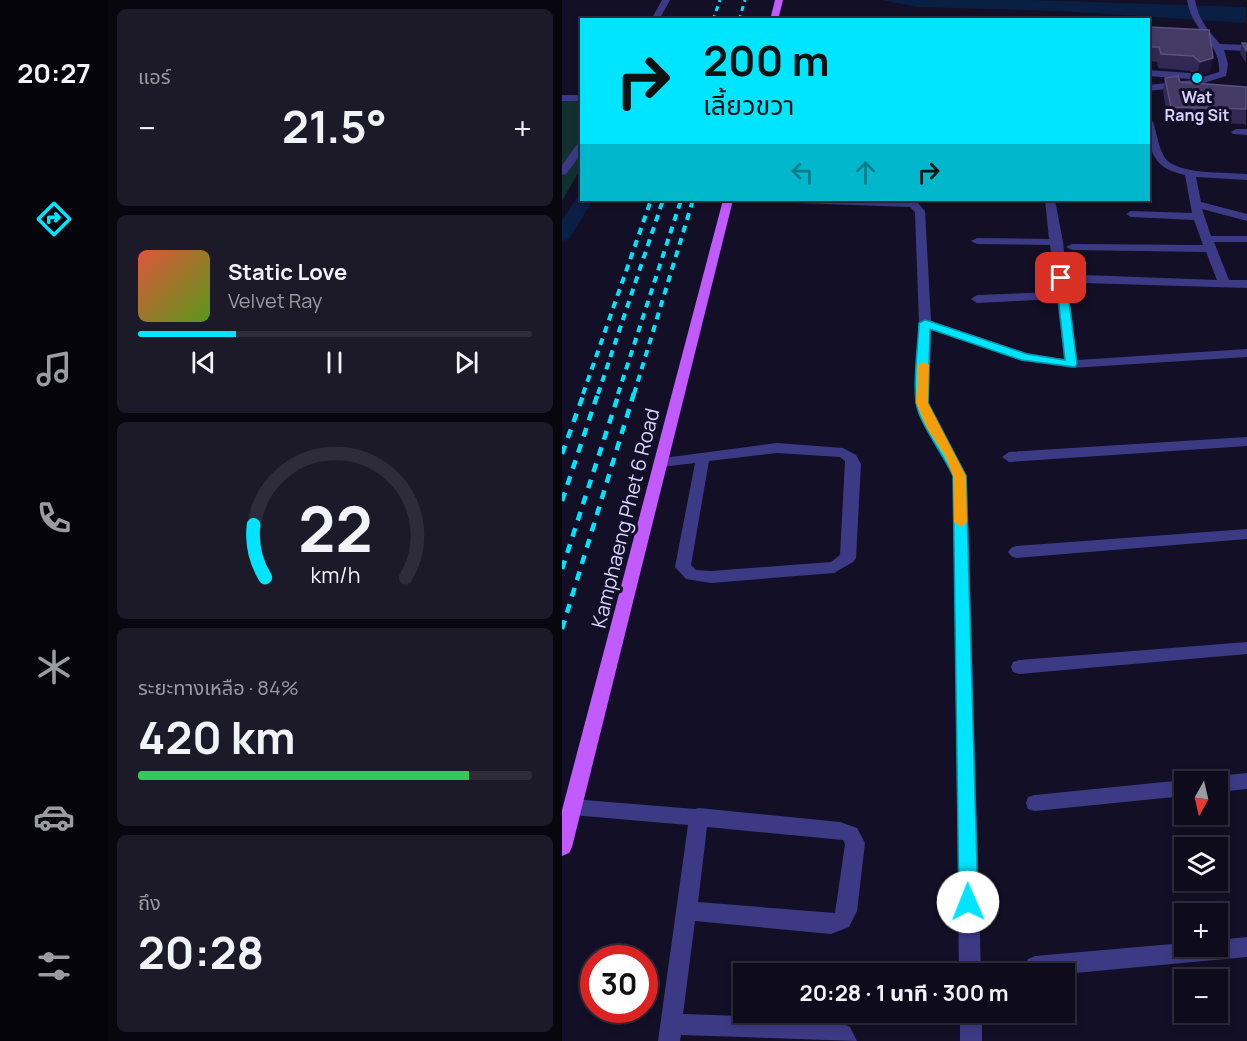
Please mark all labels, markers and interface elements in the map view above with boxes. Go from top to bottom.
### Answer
text: 200 m [703,31,829,89]
icon: right [604,42,682,120]
text: 20:27 [17,54,91,91]
text: แอร์ [138,63,170,90]
marker: Wat Rang Sit [1190,71,1204,85]
text: เลี้ยวขวา [703,86,794,123]
place label: Wat Rang Sit [1165,86,1229,126]
text: 21.5° [282,95,387,157]
text: − [138,105,156,150]
text: + [513,105,532,150]
icon: left [786,156,819,189]
icon: ahead [849,156,882,189]
icon: right [912,156,945,189]
icon: directions [33,198,75,240]
pin [1035,252,1086,303]
text: Static Love [228,257,347,287]
icon: arrive [1044,261,1077,294]
text: Velvet Ray [228,287,322,314]
icon: previous [187,346,220,379]
icon: pause [318,346,351,379]
icon: next [450,346,483,379]
icon: music [33,348,75,390]
street label: Kamphaeng Phet 6 Road [585,405,665,631]
text: 22 [298,485,372,571]
icon: phone [33,497,75,539]
text: km/h [310,560,360,589]
icon: climate [33,646,75,688]
text: ระยะทางเหลือ · 84% [138,674,299,701]
text: 420 km [138,706,295,768]
north arrow [1174,771,1228,825]
map controls [1174,771,1228,1023]
icon: car [33,796,75,838]
button: layers [1174,837,1228,891]
position arrow [936,870,1000,934]
text: ถึง [138,889,161,916]
button: + [1174,903,1228,957]
text: 20:28 [138,921,264,983]
icon: filters [33,945,75,987]
speed limit sign: 30 [580,945,658,1023]
button: − [1174,969,1228,1023]
text: 20:28 · 1 นาที · 300 m [800,978,1008,1008]

